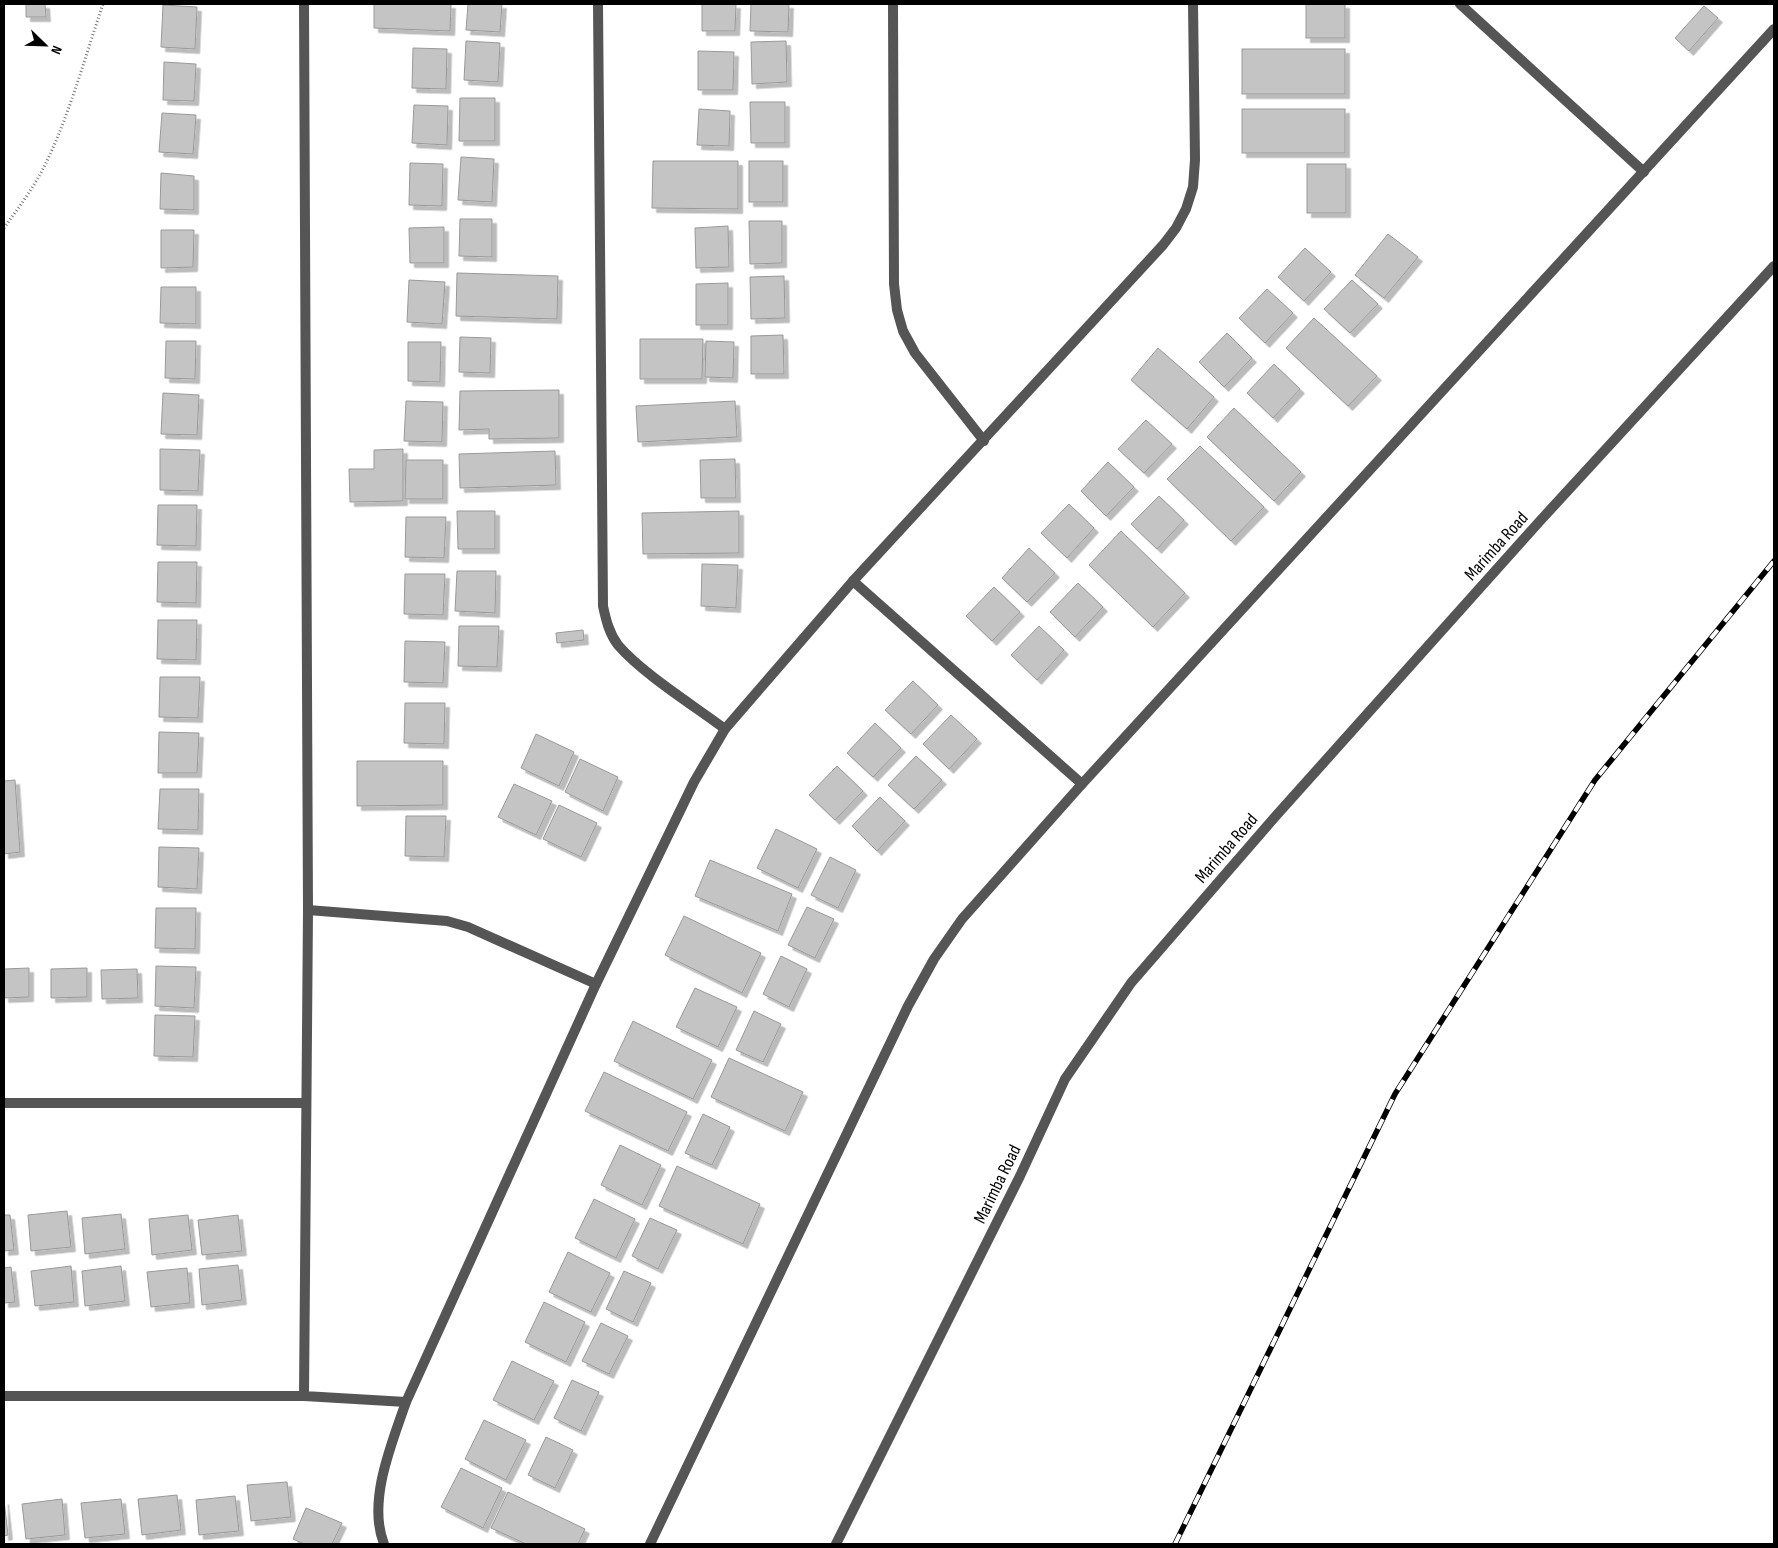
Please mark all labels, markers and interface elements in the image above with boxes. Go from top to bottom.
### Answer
north arrow [20,20,70,70]
text: N [47,43,66,57]
street label: Marimba Road [1460,508,1533,585]
street label: Marimba Road [1191,809,1262,887]
street label: Marimba Road [969,1141,1026,1227]

